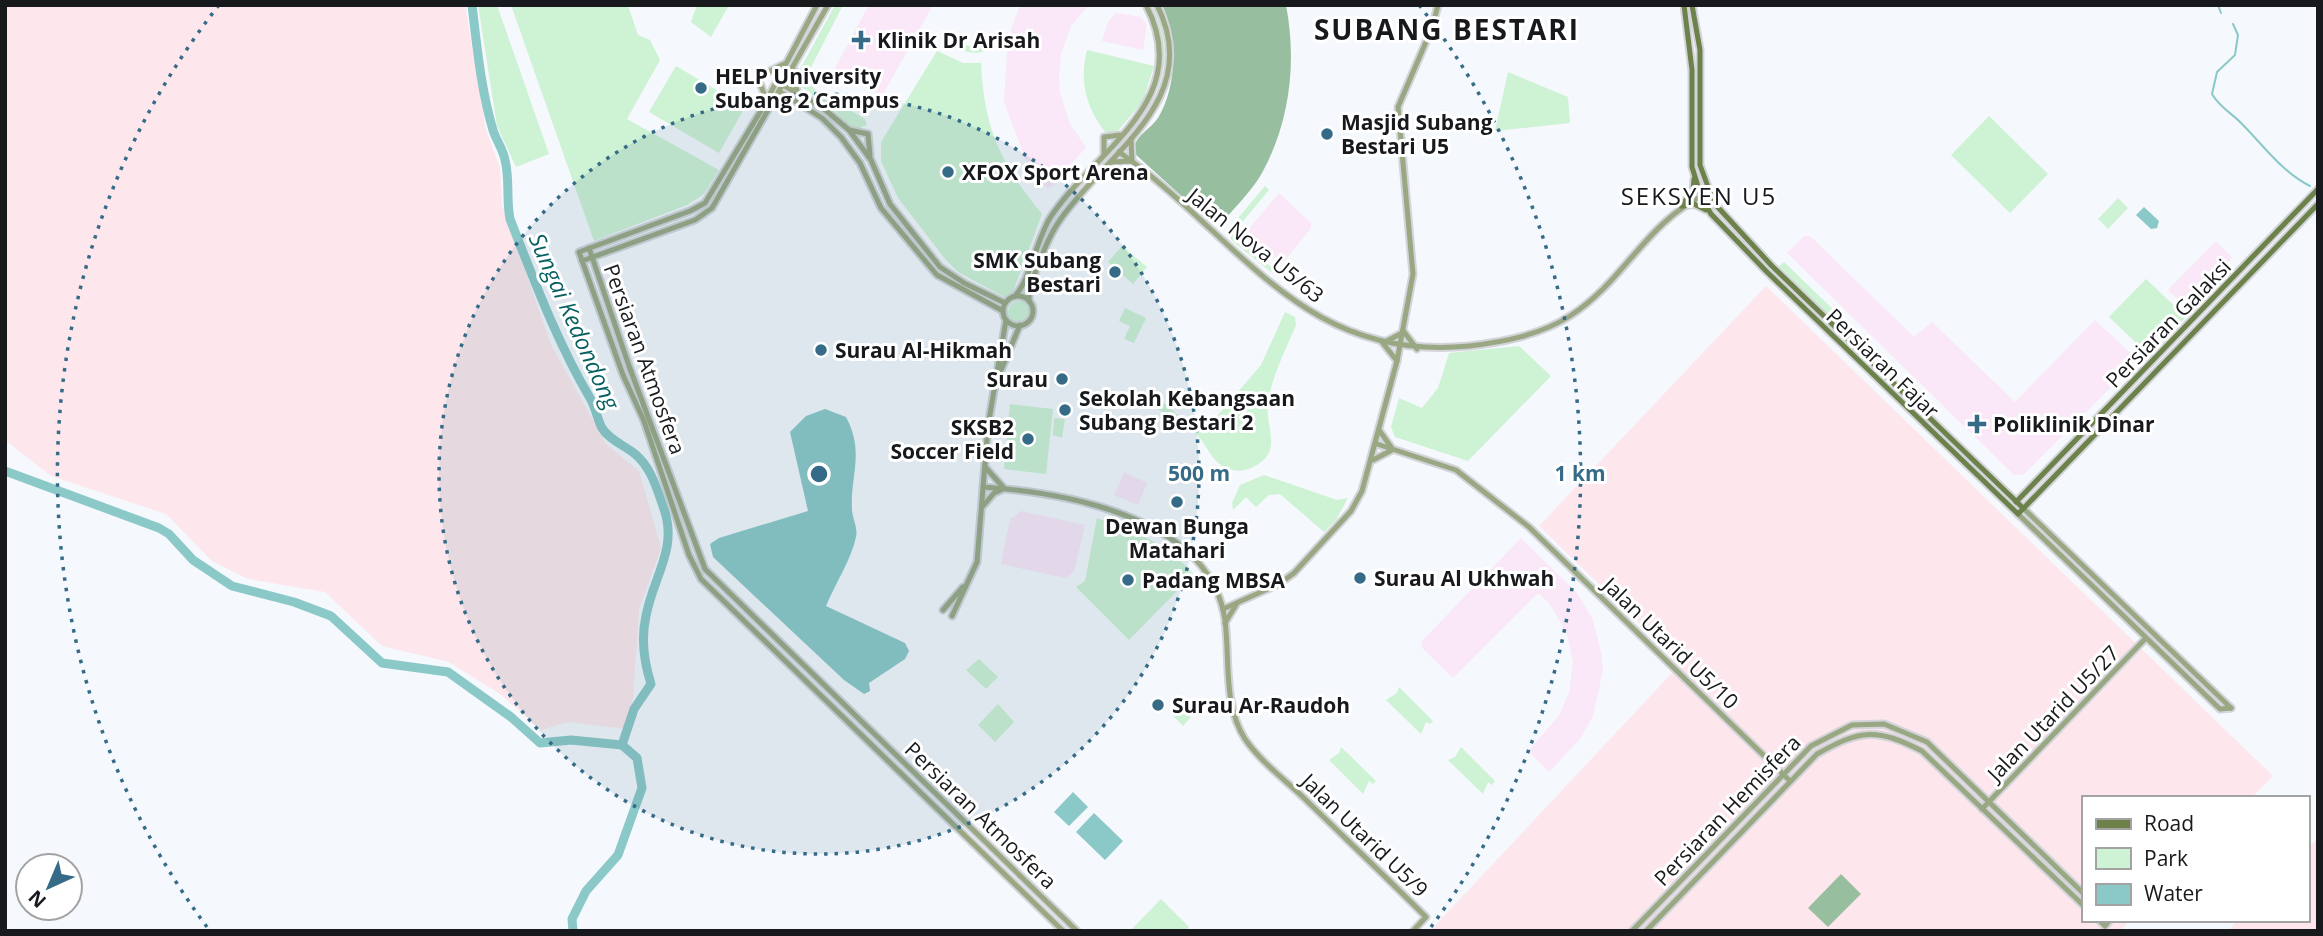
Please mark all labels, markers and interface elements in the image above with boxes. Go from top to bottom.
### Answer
district label: SUBANG BESTARI [1314,10,1580,48]
place label: Klinik Dr Arisah [877,26,1040,54]
marker: Klinik Dr Arisah [851,30,871,50]
place label: HELP University Subang 2 Campus [715,62,899,114]
marker: HELP University Subang 2 Campus [693,80,709,96]
place label: Masjid Subang Bestari U5 [1341,108,1493,160]
marker: Masjid Subang Bestari U5 [1319,126,1335,142]
place label: XFOX Sport Arena [962,158,1149,186]
marker: XFOX Sport Arena [940,164,956,180]
district label: SEKSYEN U5 [1621,179,1777,212]
street label: Jalan Nova U5/63 [1180,180,1330,309]
water label: Sungai Kedondong [522,228,629,415]
place label: SMK Subang Bestari [973,246,1101,298]
street label: Persiaran Galaksi [2099,253,2237,393]
street label: Persiaran Atmosfera [598,260,692,458]
marker: SMK Subang Bestari [1107,264,1123,280]
street label: Persiaran Fajar [1821,302,1946,424]
place label: Surau Al-Hikmah [835,336,1012,364]
marker: Surau Al-Hikmah [813,342,829,358]
place label: Surau [987,365,1048,393]
marker: Surau [1054,371,1070,387]
place label: Sekolah Kebangsaan Subang Bestari 2 [1079,384,1295,436]
marker: Sekolah Kebangsaan Subang Bestari 2 [1057,402,1073,418]
place label: Poliklinik Dinar [1993,410,2155,438]
place label: SKSB2 Soccer Field [890,413,1014,465]
marker: Poliklinik Dinar [1967,414,1987,434]
marker: SKSB2 Soccer Field [1020,431,1036,447]
text: 500 m [1168,459,1230,487]
text: 1 km [1554,459,1606,487]
centre of rings [807,462,831,486]
marker: Dewan Bunga Matahari [1169,494,1185,510]
place label: Dewan Bunga Matahari [1105,512,1249,564]
place label: Surau Al Ukhwah [1374,564,1554,592]
place label: Padang MBSA [1142,566,1285,594]
marker: Surau Al Ukhwah [1352,570,1368,586]
street label: Jalan Utarid U5/10 [1596,570,1745,715]
marker: Padang MBSA [1120,572,1136,588]
street label: Jalan Utarid U5/27 [1980,639,2125,788]
place label: Surau Ar-Raudoh [1172,691,1350,719]
marker: Surau Ar-Raudoh [1150,697,1166,713]
street label: Persiaran Hemisfera [1648,728,1806,892]
street label: Persiaran Atmosfera [899,735,1063,895]
street label: Jalan Utarid U5/9 [1294,766,1435,903]
legend [2082,796,2309,922]
text: Road [2144,809,2194,837]
text: Park [2144,844,2188,872]
north arrow [14,852,84,922]
text: Water [2144,879,2203,907]
text: N [23,885,52,914]

